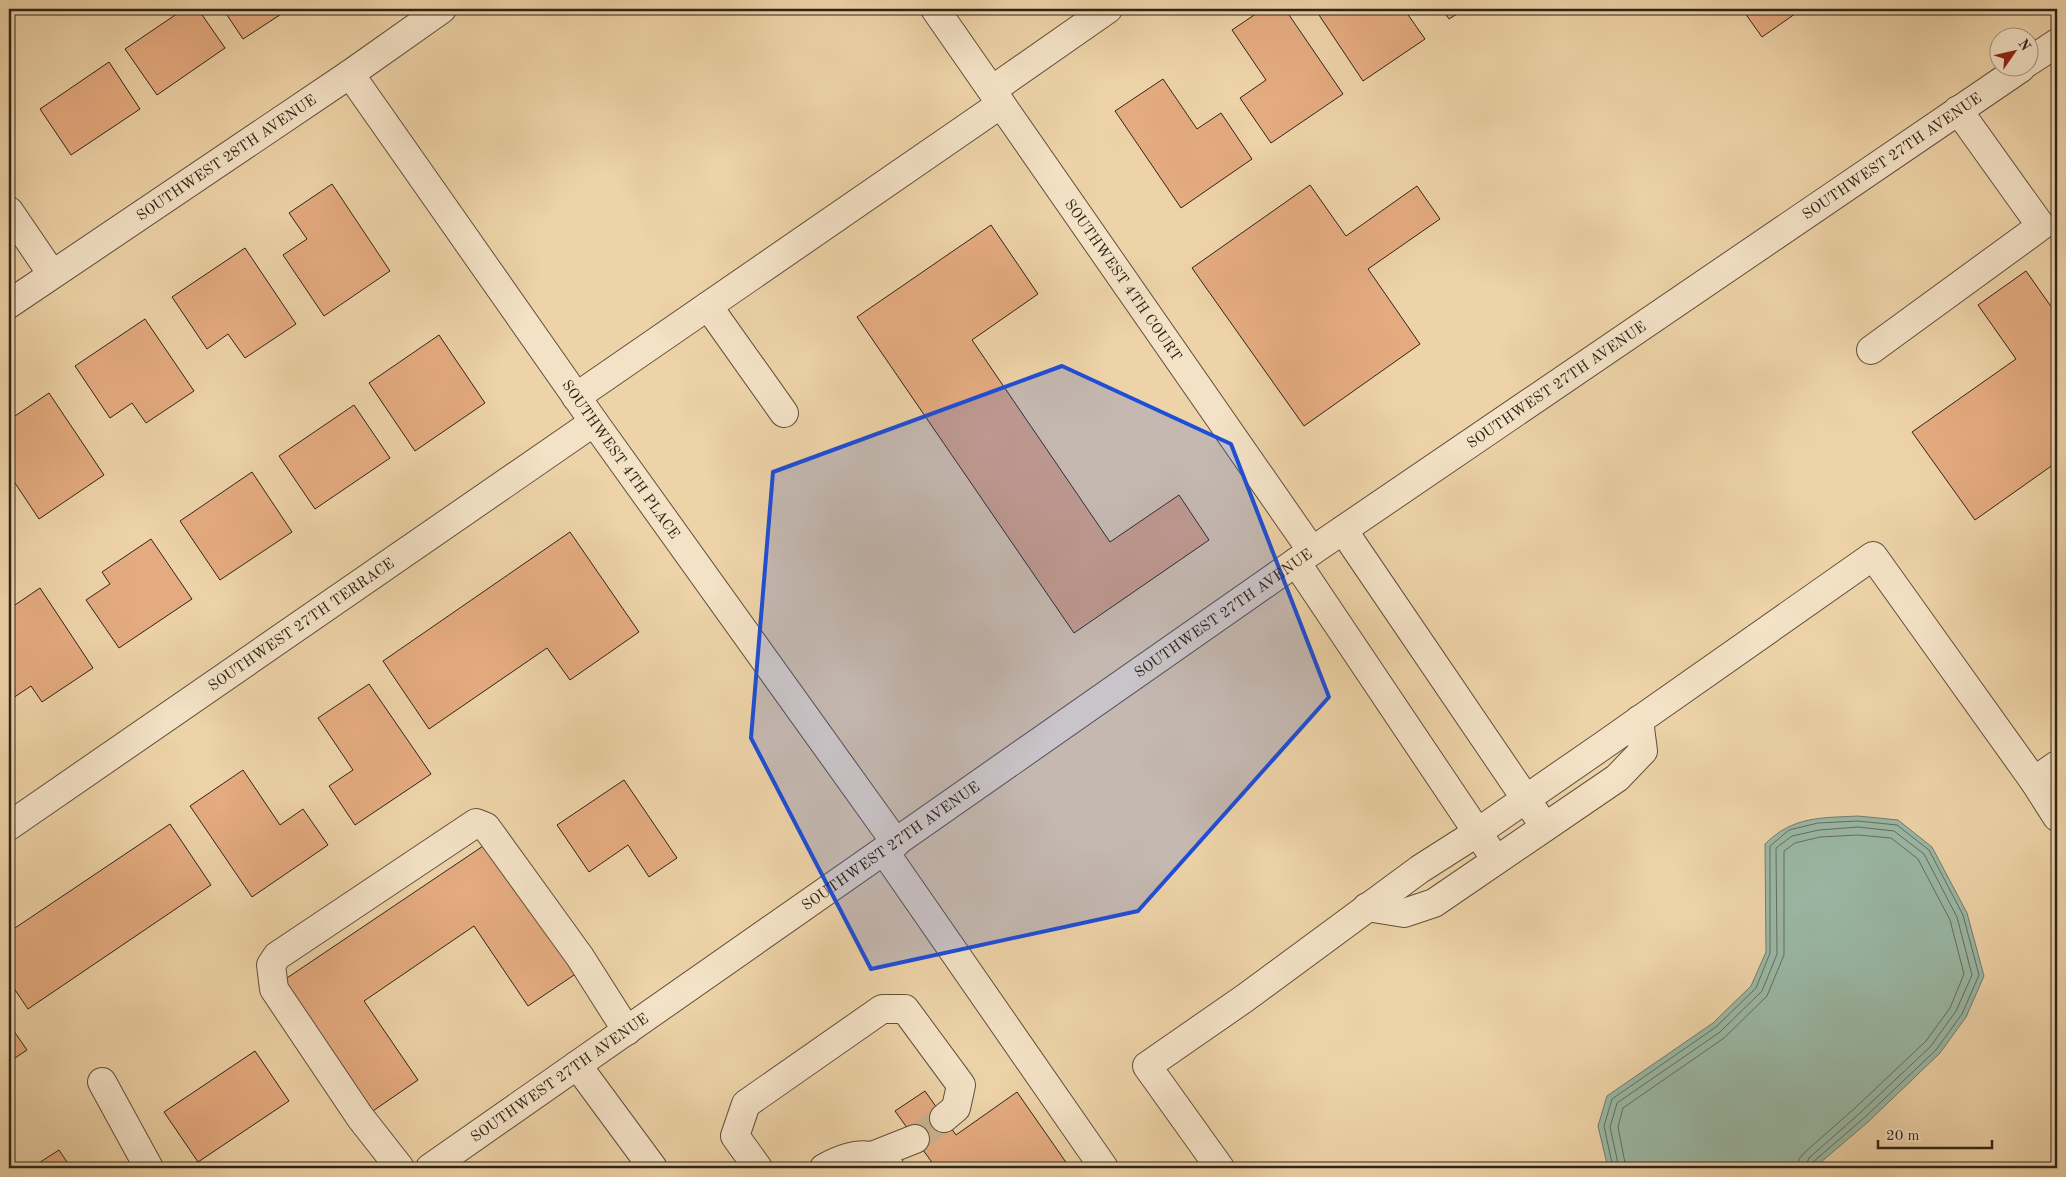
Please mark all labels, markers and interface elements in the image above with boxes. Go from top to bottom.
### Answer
north arrow [1988,28,2038,78]
text: N [2015,37,2033,54]
street label: SOUTHWEST 27TH AVENUE [1800,91,1985,223]
street label: SOUTHWEST 28TH AVENUE [135,93,320,225]
street label: SOUTHWEST 4TH COURT [1061,197,1183,364]
street label: SOUTHWEST 27TH AVENUE [1465,320,1649,452]
street label: SOUTHWEST 4TH PLACE [558,378,681,542]
street label: SOUTHWEST 27TH AVENUE [1132,547,1316,682]
street label: SOUTHWEST 27TH TERRACE [206,556,398,695]
street label: SOUTHWEST 27TH AVENUE [800,780,983,914]
street label: SOUTHWEST 27TH AVENUE [469,1011,652,1146]
scale bar [1878,1117,1992,1149]
text: 20 m [1886,1129,1920,1144]

